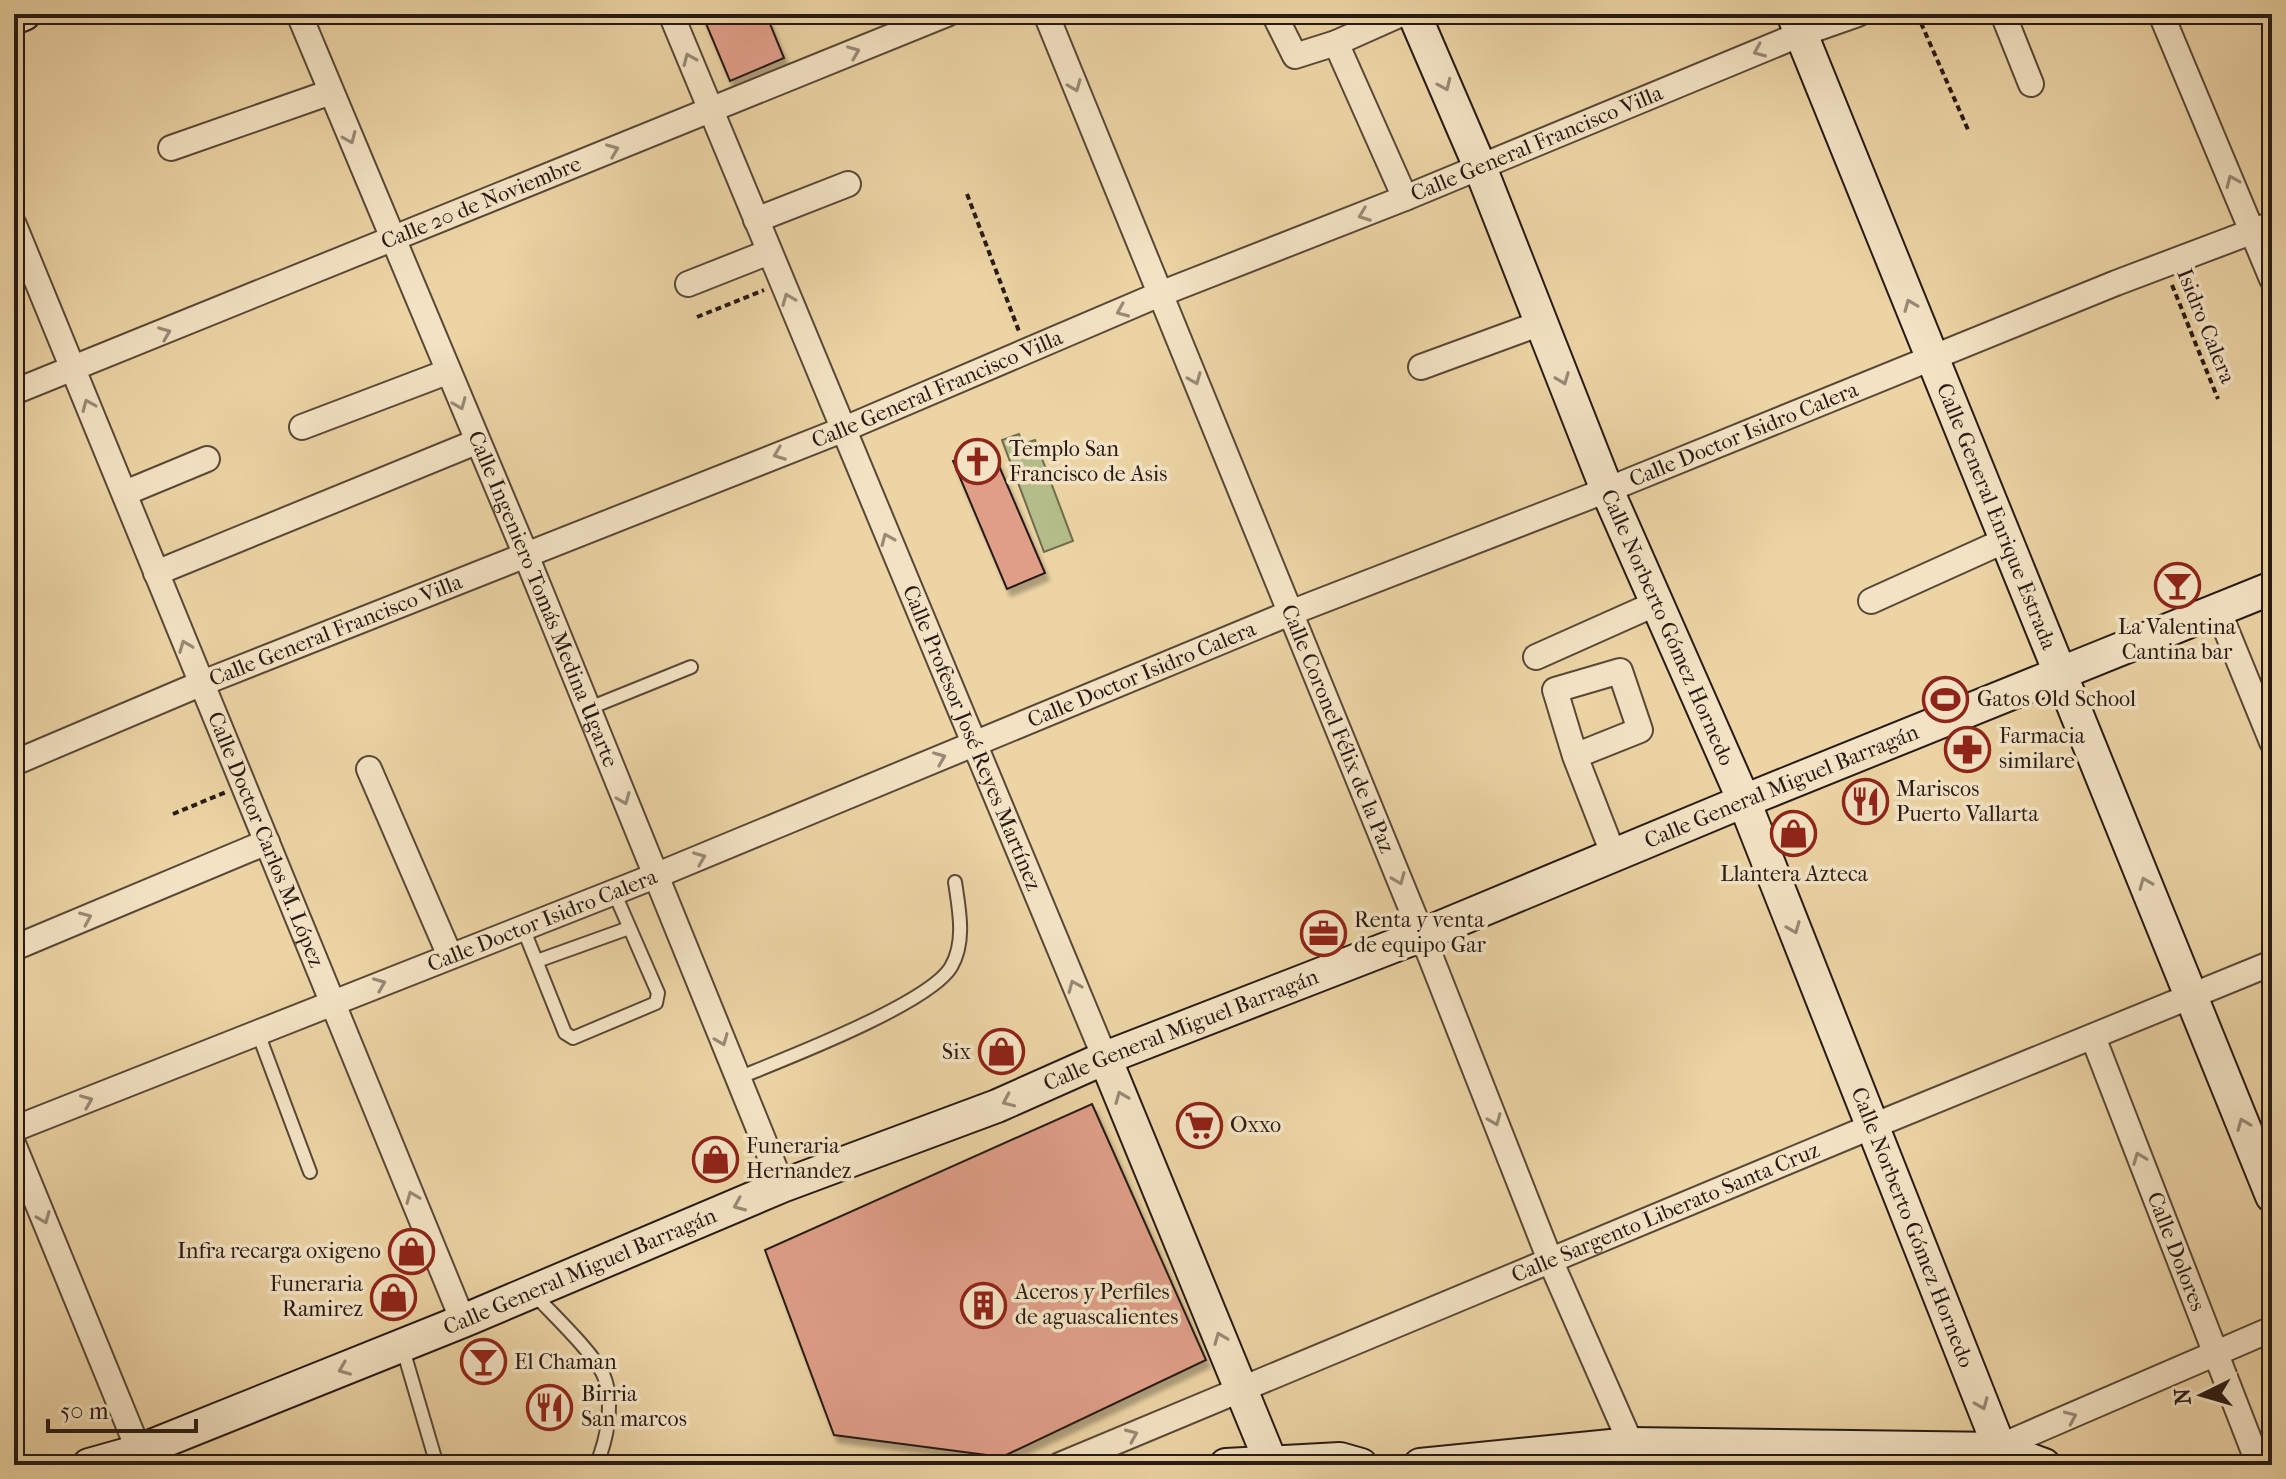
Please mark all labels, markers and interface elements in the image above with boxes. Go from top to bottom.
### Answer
one-way arrow [1753,42,1767,58]
one-way arrow [846,45,860,62]
one-way arrow [683,53,699,67]
one-way arrow [1435,77,1451,92]
one-way arrow [1065,78,1082,92]
street label: Calle General Francisco Villa [1407,79,1667,207]
one-way arrow [340,130,357,144]
one-way arrow [605,143,619,160]
street label: Calle 20 de Noviembre [377,151,585,255]
one-way arrow [2225,175,2241,189]
one-way arrow [1358,205,1372,221]
street label: Isidro Calera [2171,265,2241,388]
one-way arrow [781,293,798,307]
one-way arrow [1904,299,1920,313]
one-way arrow [1116,301,1130,317]
street label: Calle General Francisco Villa [808,324,1067,454]
one-way arrow [157,327,171,343]
one-way arrow [1185,371,1201,385]
one-way arrow [1553,371,1570,385]
street label: Calle Doctor Isidro Calera [1625,376,1863,493]
street label: Calle General Enrique Estrada [1931,379,2063,654]
one-way arrow [451,396,467,410]
one-way arrow [81,399,97,413]
street label: Calle Ingeniero Tomás Medina Ugarte [462,427,624,771]
place label: Templo San Francisco de Asis [1009,436,1167,487]
church icon: Templo San Francisco de Asis [954,438,1002,486]
one-way arrow [773,444,787,461]
street label: Calle Norberto Gómez Hornedo [1595,485,1740,770]
one-way arrow [881,533,897,548]
bar icon: La Valentina Cantina bar [2153,562,2201,610]
street label: Calle General Francisco Villa [205,568,467,692]
street label: Calle Profesor José Reyes Martínez [897,581,1047,895]
street label: Calle Coronel Félix de la Paz [1276,601,1400,857]
place label: La Valentina Cantina bar [2118,614,2237,665]
street label: Calle Doctor Isidro Calera [1024,615,1261,733]
one-way arrow [178,640,195,654]
sports icon: Gatos Old School [1922,675,1970,723]
place label: Gatos Old School [1977,686,2136,712]
street label: Calle Doctor Carlos M. López [202,708,330,971]
street label: Calle General Miguel Barragán [1640,719,1923,854]
place label: Farmacia similare [1999,723,2086,774]
pharmacy icon: Farmacia similare [1944,725,1992,773]
one-way arrow [932,752,946,768]
place label: Mariscos Puerto Vallarta [1896,776,2040,827]
restaurant icon: Mariscos Puerto Vallarta [1841,778,1889,826]
one-way arrow [614,791,630,805]
shop icon: Llantera Azteca [1770,809,1818,857]
one-way arrow [692,851,706,867]
place label: Llantera Azteca [1720,861,1869,887]
street label: Calle Doctor Isidro Calera [424,863,662,977]
one-way arrow [1389,871,1406,885]
one-way arrow [2138,877,2155,891]
place label: Renta y venta de equipo Gar [1354,907,1486,958]
office icon: Renta y venta de equipo Gar [1299,909,1347,957]
one-way arrow [78,911,92,927]
one-way arrow [1784,920,1801,934]
street label: Calle General Miguel Barragán [1039,963,1322,1097]
one-way arrow [372,977,386,994]
one-way arrow [1068,980,1084,994]
shop icon: Six [978,1028,1026,1076]
one-way arrow [712,1032,729,1046]
place label: Six [942,1039,972,1065]
street label: Calle Norberto Gómez Hornedo [1845,1083,1980,1371]
one-way arrow [1002,1091,1016,1107]
one-way arrow [1114,1091,1130,1105]
one-way arrow [79,1094,93,1111]
supermarket icon: Oxxo [1175,1101,1223,1149]
place label: Oxxo [1230,1112,1281,1138]
one-way arrow [1486,1112,1502,1126]
one-way arrow [2236,1118,2252,1132]
place label: Funeraria Hernandez [746,1133,852,1184]
shop icon: Funeraria Hernandez [691,1135,739,1183]
street label: Calle Sargento Liberato Santa Cruz [1508,1137,1824,1288]
one-way arrow [2132,1152,2148,1166]
street label: Calle Dolores [2141,1188,2211,1315]
one-way arrow [405,1191,422,1205]
one-way arrow [733,1195,747,1211]
street label: Calle General Miguel Barragán [440,1202,720,1340]
one-way arrow [34,1210,50,1224]
shop icon: Infra recarga oxigeno [388,1227,436,1275]
place label: Infra recarga oxigeno [177,1238,381,1264]
place label: Funeraria Ramirez [270,1271,364,1322]
shop icon: Funeraria Ramirez [370,1273,418,1321]
place label: Aceros y Perfiles de aguascalientes [1014,1279,1178,1330]
building icon: Aceros y Perfiles de aguascalientes [960,1281,1008,1329]
one-way arrow [1213,1332,1229,1346]
bar icon: El Chaman [459,1338,507,1386]
place label: El Chaman [514,1349,617,1375]
north arrow [2162,1355,2242,1435]
one-way arrow [338,1359,352,1376]
place label: Birria San marcos [581,1381,687,1432]
scale bar [48,1383,196,1433]
restaurant icon: Birria San marcos [526,1383,574,1431]
text: N [2169,1387,2197,1406]
one-way arrow [1972,1396,1989,1410]
text: 50 m [60,1397,109,1425]
one-way arrow [2063,1411,2078,1427]
one-way arrow [1124,1428,1138,1445]

